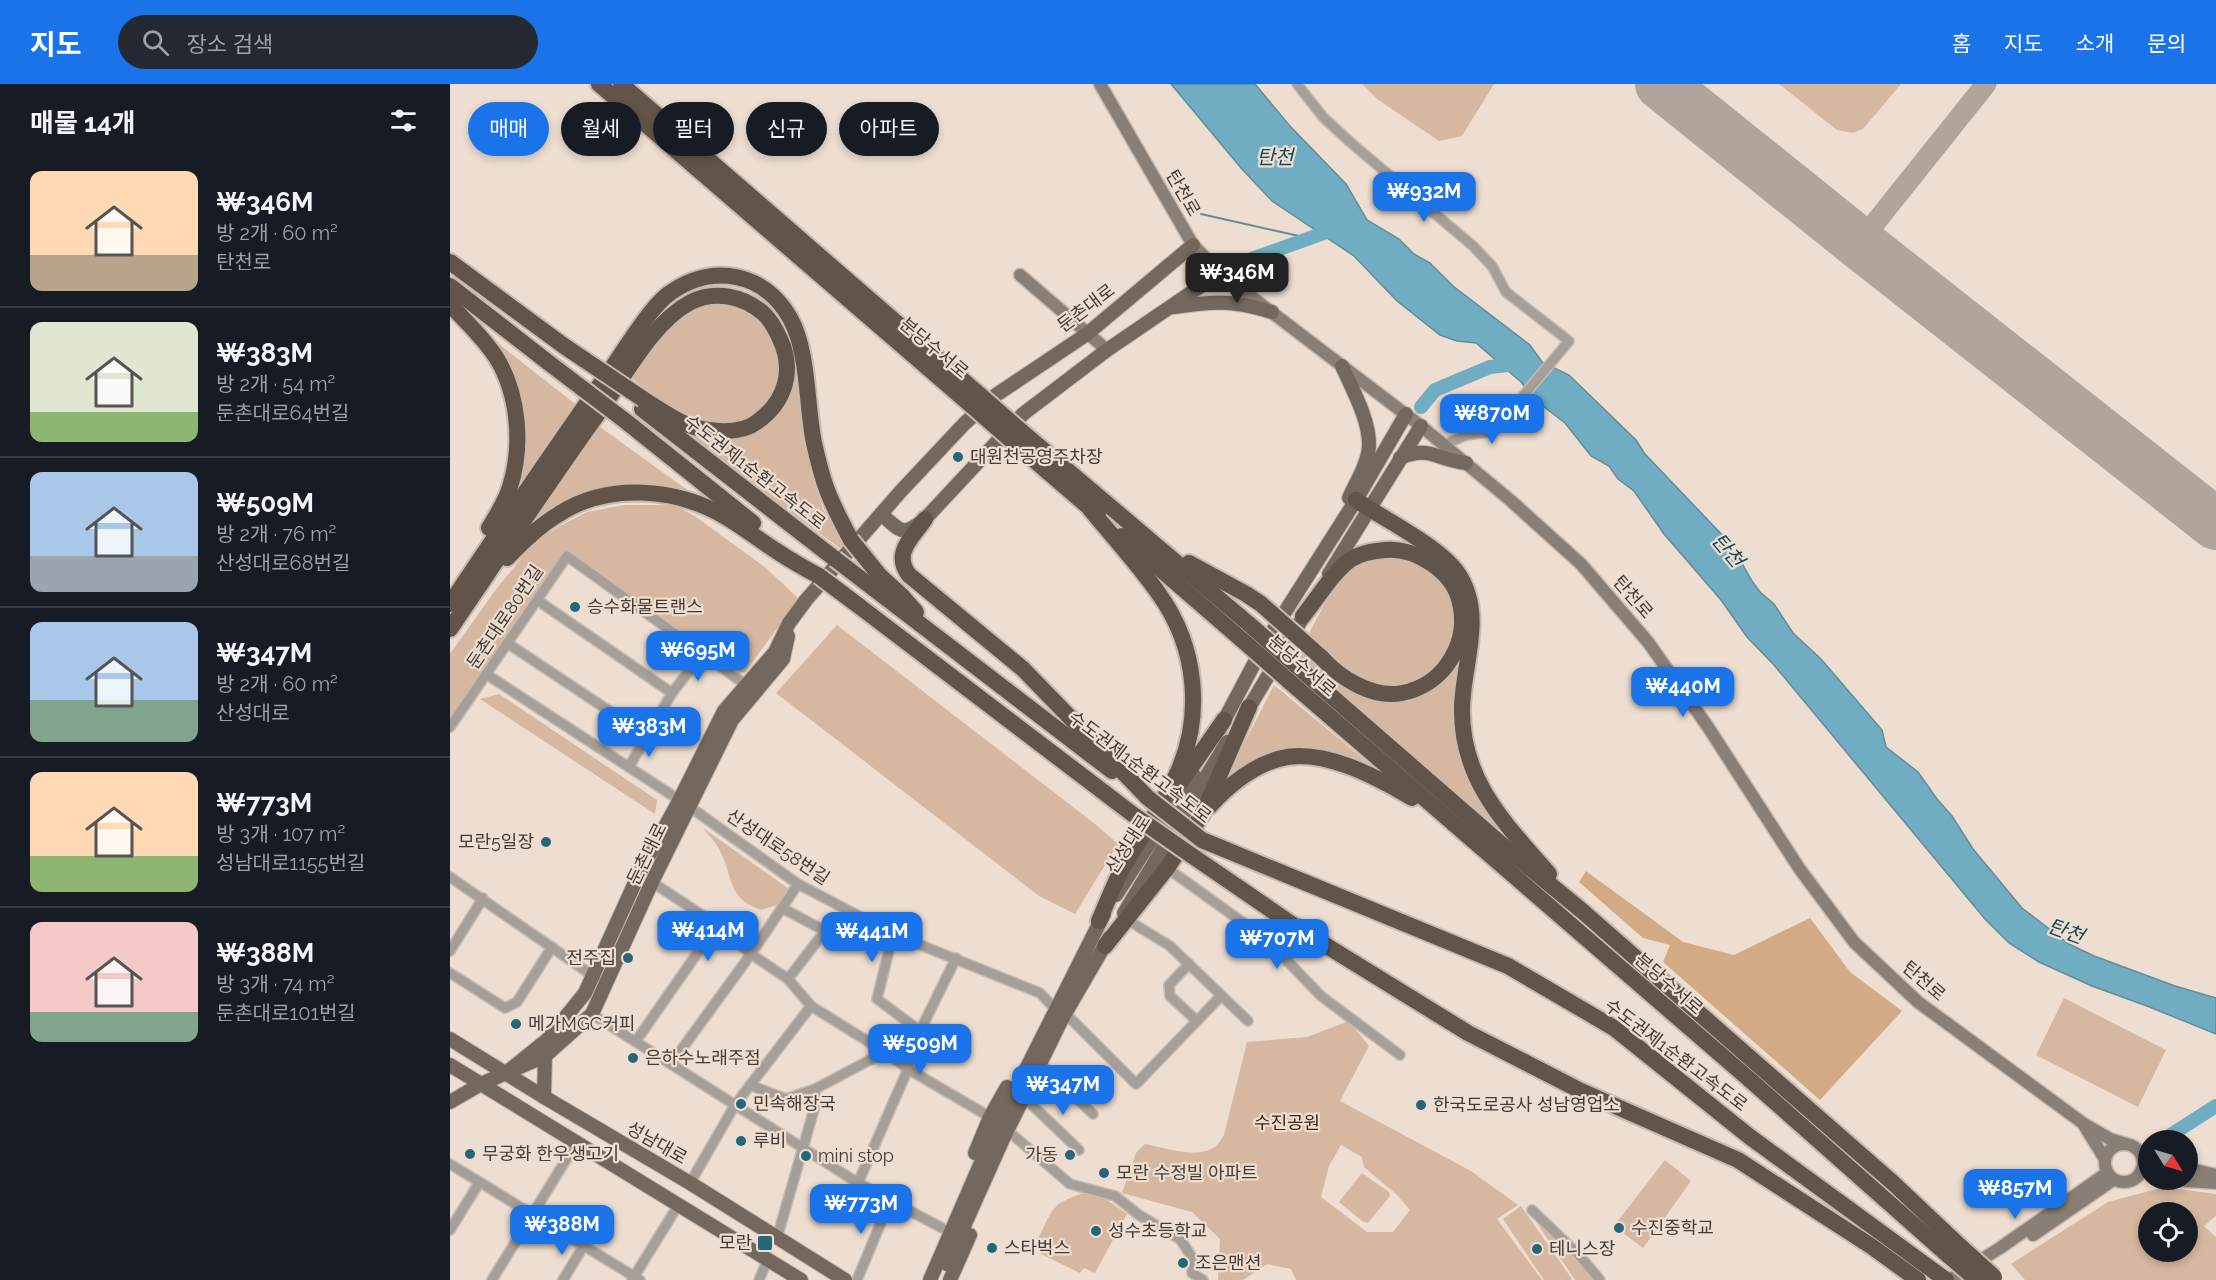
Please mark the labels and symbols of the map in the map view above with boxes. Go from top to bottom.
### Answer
water label: 탄천 [1257,145,1296,169]
street label: 탄천로 [1162,166,1205,220]
pin: ₩932M [1382,172,1466,223]
pin: ₩346M [1195,253,1279,304]
street label: 둔촌대로 [1053,279,1118,336]
street label: 분당수서로 [896,313,973,382]
pin: ₩870M [1450,394,1534,445]
street label: 수도권제1순환고속도로 [681,410,830,533]
place label: 대원천공영주차장 [970,446,1102,467]
marker: 대원천공영주차장 [951,450,965,464]
water label: 탄천 [1707,528,1751,574]
street label: 둔촌대로80번길 [462,561,547,673]
street label: 탄천로 [1609,571,1658,622]
place label: 승수화물트랜스 [587,596,703,617]
marker: 승수화물트랜스 [568,600,582,614]
pin: ₩695M [656,631,740,682]
street label: 분당수서로 [1264,631,1340,701]
pin: ₩440M [1641,667,1725,718]
street label: 수도권제1순환고속도로 [1065,706,1216,827]
pin: ₩383M [607,707,691,758]
street label: 산성대로58번길 [723,804,834,889]
street label: 산성대로 [1101,810,1154,877]
street label: 둔촌대로 [623,819,671,888]
place label: 모란5일장 [458,831,534,852]
marker: 모란5일장 [539,835,553,849]
pin: ₩414M [666,911,750,962]
pin: ₩441M [830,912,914,963]
water label: 탄천 [2045,913,2090,949]
pin: ₩707M [1235,919,1319,970]
place label: 전주집 [566,947,616,968]
street label: 분당수서로 [1631,949,1707,1019]
marker: 전주집 [621,951,635,965]
street label: 탄천로 [1899,956,1950,1005]
street label: 수도권제1순환고속도로 [1601,994,1752,1115]
place label: 메가MGC커피 [528,1013,635,1034]
marker: 메가MGC커피 [509,1017,523,1031]
pin: ₩509M [878,1024,962,1075]
place label: 은하수노래주점 [645,1047,761,1068]
marker: 은하수노래주점 [626,1051,640,1065]
pin: ₩347M [1021,1065,1105,1116]
place label: 민속해장국 [753,1093,836,1114]
place label: 한국도로공사 성남영업소 [1433,1094,1620,1115]
marker: 민속해장국 [734,1097,748,1111]
marker: 한국도로공사 성남영업소 [1414,1098,1428,1112]
park label: 수진공원 [1254,1112,1320,1133]
street label: 성남대로 [623,1117,691,1168]
place label: 루비 [753,1130,786,1151]
north arrow [2138,1130,2198,1190]
marker: 루비 [734,1134,748,1148]
place label: 무궁화 한우생고기 [482,1143,619,1164]
place label: 가동 [1025,1144,1058,1165]
place label: mini stop [818,1145,894,1166]
marker: 무궁화 한우생고기 [463,1147,477,1161]
marker: 가동 [1063,1148,1077,1162]
marker: mini stop [799,1149,813,1163]
place label: 모란 수정빌 아파트 [1116,1162,1258,1183]
marker: 모란 수정빌 아파트 [1097,1166,1111,1180]
pin: ₩857M [1973,1169,2057,1220]
pin: ₩773M [819,1184,903,1235]
pin: ₩388M [520,1205,604,1256]
place label: 수진중학교 [1631,1217,1714,1238]
place label: 성수초등학교 [1108,1220,1207,1241]
marker: 수진중학교 [1612,1221,1626,1235]
marker: 성수초등학교 [1089,1224,1103,1238]
place label: 모란 [719,1232,752,1253]
marker: 모란 [756,1234,774,1252]
place label: 스타벅스 [1004,1237,1070,1258]
place label: 테니스장 [1549,1238,1615,1259]
marker: 스타벅스 [985,1241,999,1255]
marker: 테니스장 [1530,1242,1544,1256]
place label: 조은맨션 [1195,1252,1261,1273]
marker: 조은맨션 [1176,1256,1190,1270]

